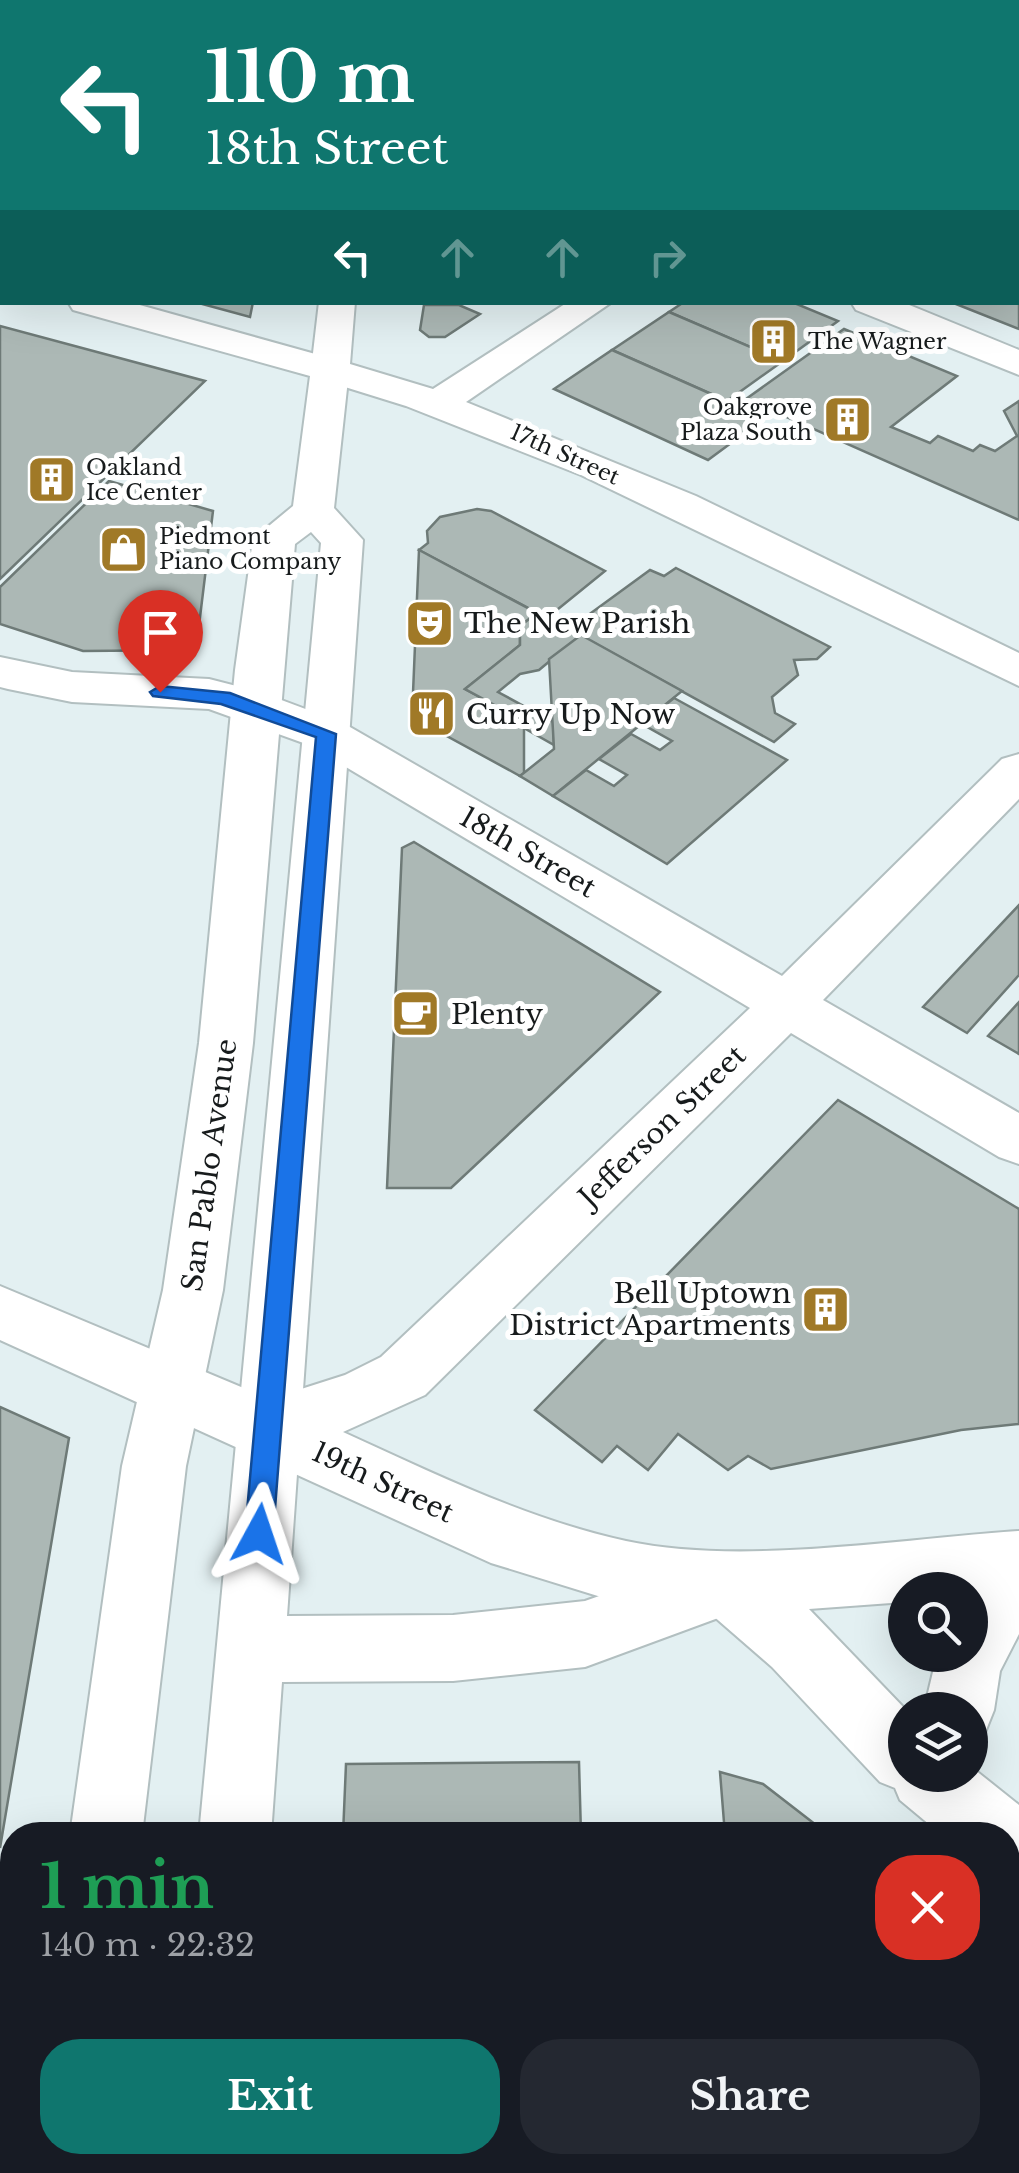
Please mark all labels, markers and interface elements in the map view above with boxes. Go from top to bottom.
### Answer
text: 110 m [205,34,415,121]
icon: left [40,40,170,170]
text: 18th Street [205,120,449,176]
icon: left [325,230,380,285]
icon: ahead [430,230,485,285]
icon: ahead [535,230,590,285]
icon: right [640,230,695,285]
building icon: The Wagner [747,315,799,367]
place label: The Wagner [808,328,947,355]
place label: Oakgrove Plaza South [680,394,812,446]
building icon: Oakgrove Plaza South [821,394,873,446]
street label: 17th Street [506,418,624,491]
building icon: Oakland Ice Center [25,454,77,506]
place label: Oakland Ice Center [86,454,203,506]
shop icon: Piedmont Piano Company [98,523,150,575]
place label: Piedmont Piano Company [159,523,341,575]
pin [118,590,203,693]
theatre icon: The New Parish [403,597,455,649]
icon: arrive [133,605,188,660]
place label: The New Parish [464,606,690,641]
restaurant icon: Curry Up Now [405,688,457,740]
place label: Curry Up Now [466,697,676,732]
street label: 18th Street [453,799,602,906]
cafe icon: Plenty [390,988,442,1040]
place label: Plenty [451,997,543,1032]
street label: San Pablo Avenue [174,1037,245,1294]
street label: Jefferson Street [569,1038,753,1218]
place label: Bell Uptown District Apartments [509,1276,791,1343]
building icon: Bell Uptown District Apartments [800,1283,852,1335]
street label: 19th Street [306,1434,460,1531]
position arrow [207,1482,311,1586]
map controls [888,1572,988,1792]
button: search [888,1572,988,1672]
button: layers [888,1692,988,1792]
text: 1 min [40,1850,214,1924]
button: close [875,1855,980,1960]
text: 140 m · 22:32 [40,1925,255,1965]
button: Exit [40,2039,500,2154]
button: Share [520,2039,980,2154]

